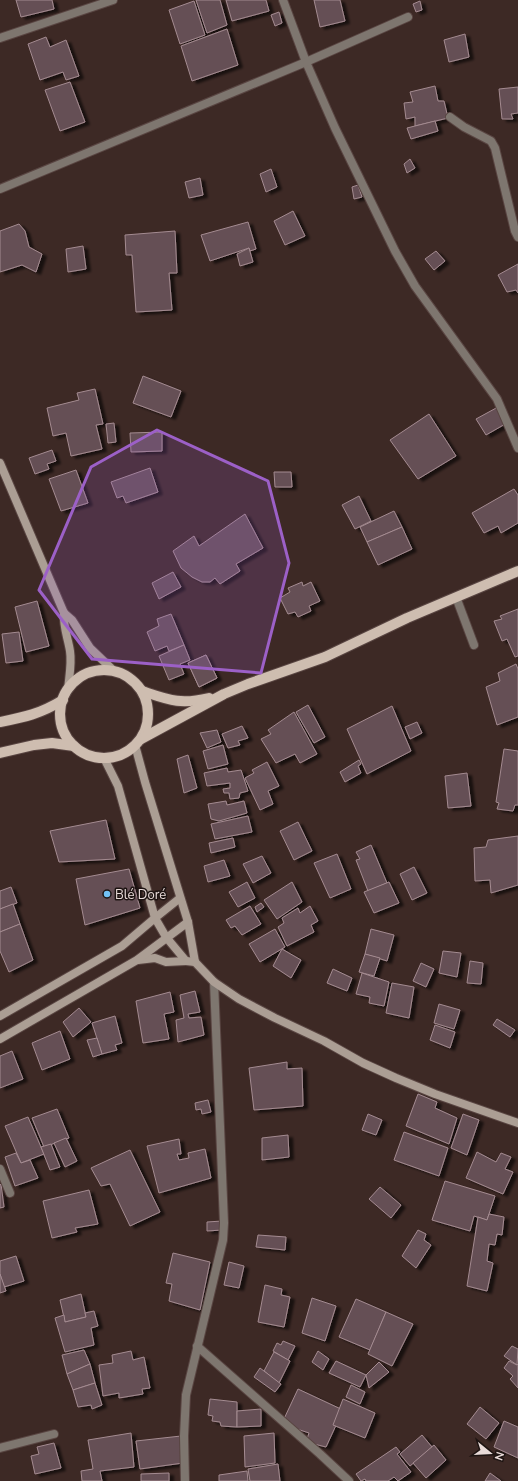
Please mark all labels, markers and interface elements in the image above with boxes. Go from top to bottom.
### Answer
place label: Blé Doré [115,886,166,904]
marker: Blé Doré [102,889,112,899]
north arrow [470,1433,510,1473]
text: N [491,1450,507,1462]

